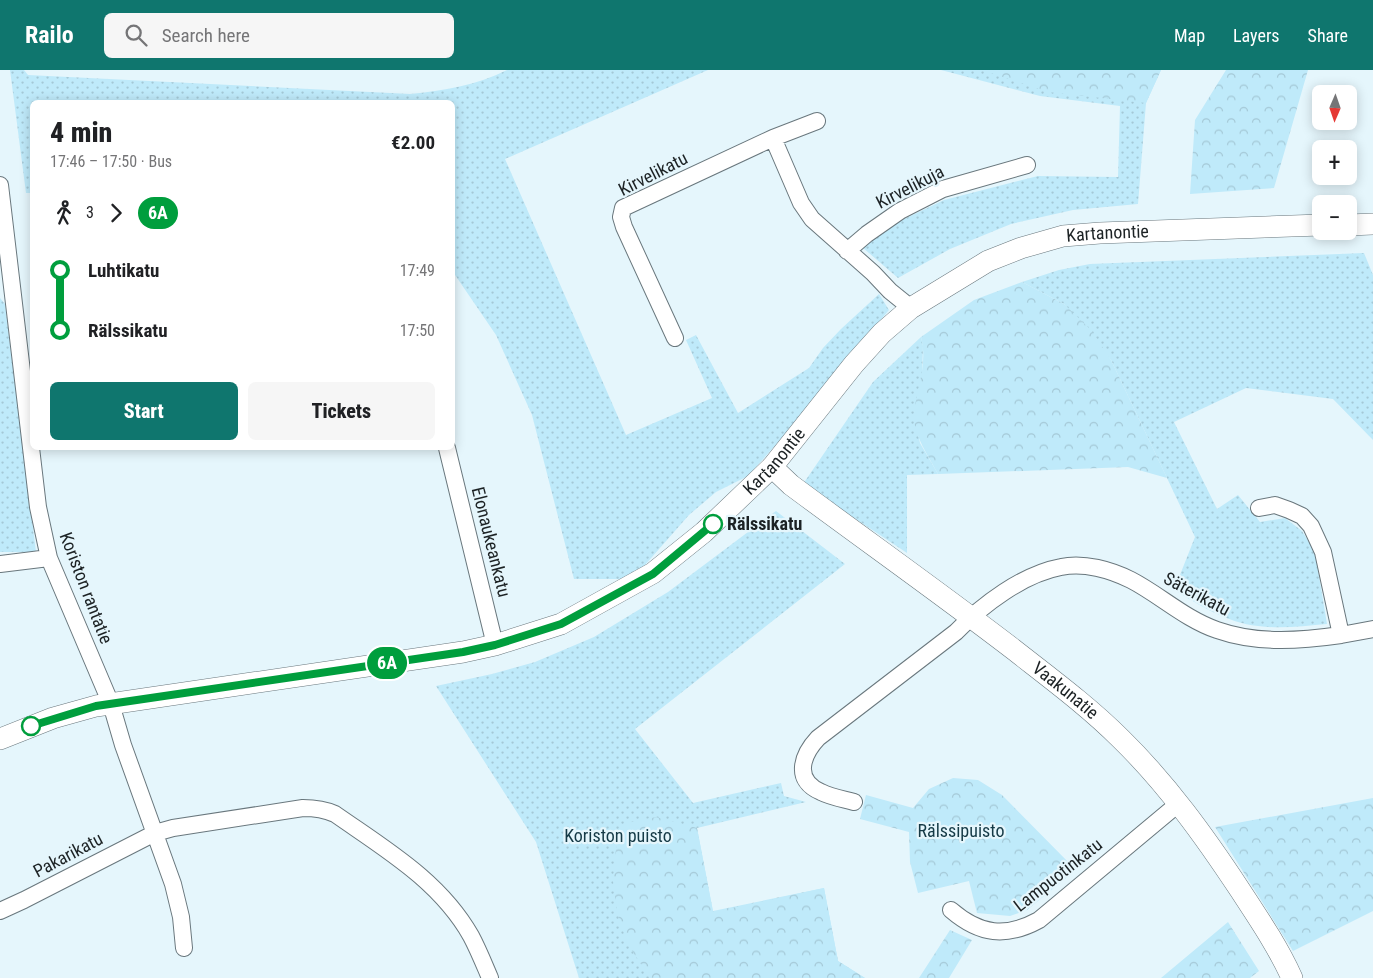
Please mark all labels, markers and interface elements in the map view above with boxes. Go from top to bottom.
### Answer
search box [104,13,454,58]
text: Railo [25,21,74,49]
icon: search [122,21,150,49]
text: Search here [162,24,250,47]
text: Map [1174,25,1205,46]
text: Layers [1233,25,1280,46]
text: Share [1308,25,1348,46]
north arrow [1312,85,1358,130]
map controls [1312,85,1357,240]
text: 4 min [50,116,112,149]
text: €2.00 [391,131,435,154]
button: + [1312,140,1357,185]
street label: Kirvelikatu [615,147,691,200]
text: 17:46 – 17:50 · Bus [50,152,172,171]
street label: Kirvelikuja [872,161,947,213]
button: − [1312,195,1357,240]
icon: walk [50,199,78,227]
icon: forward [102,199,130,227]
text: 6A [148,202,168,223]
text: 3 [86,203,94,222]
street label: Kartanontie [1065,220,1149,246]
text: Luhtikatu [88,259,159,282]
text: 17:49 [400,261,435,280]
text: Rälssikatu [88,319,168,342]
text: 17:50 [400,321,435,340]
button: Start [50,382,238,440]
button: Tickets [248,382,435,440]
street label: Kartanontie [739,423,809,499]
street label: Elonaukeankatu [468,485,515,599]
place label: Rälssikatu [727,513,802,534]
marker: Rälssikatu [703,514,723,534]
street label: Koriston rantatie [56,529,117,647]
street label: Säterikatu [1160,567,1234,620]
line badge: 6A [364,647,410,679]
text: 6A [377,652,397,673]
street label: Vaakunatie [1028,657,1103,723]
unlabelled marker [21,716,41,736]
park label: Rälssipuisto [918,820,1004,841]
park label: Koriston puisto [564,825,672,846]
street label: Pakarikatu [29,828,106,882]
street label: Lampuotinkatu [1009,834,1106,916]

